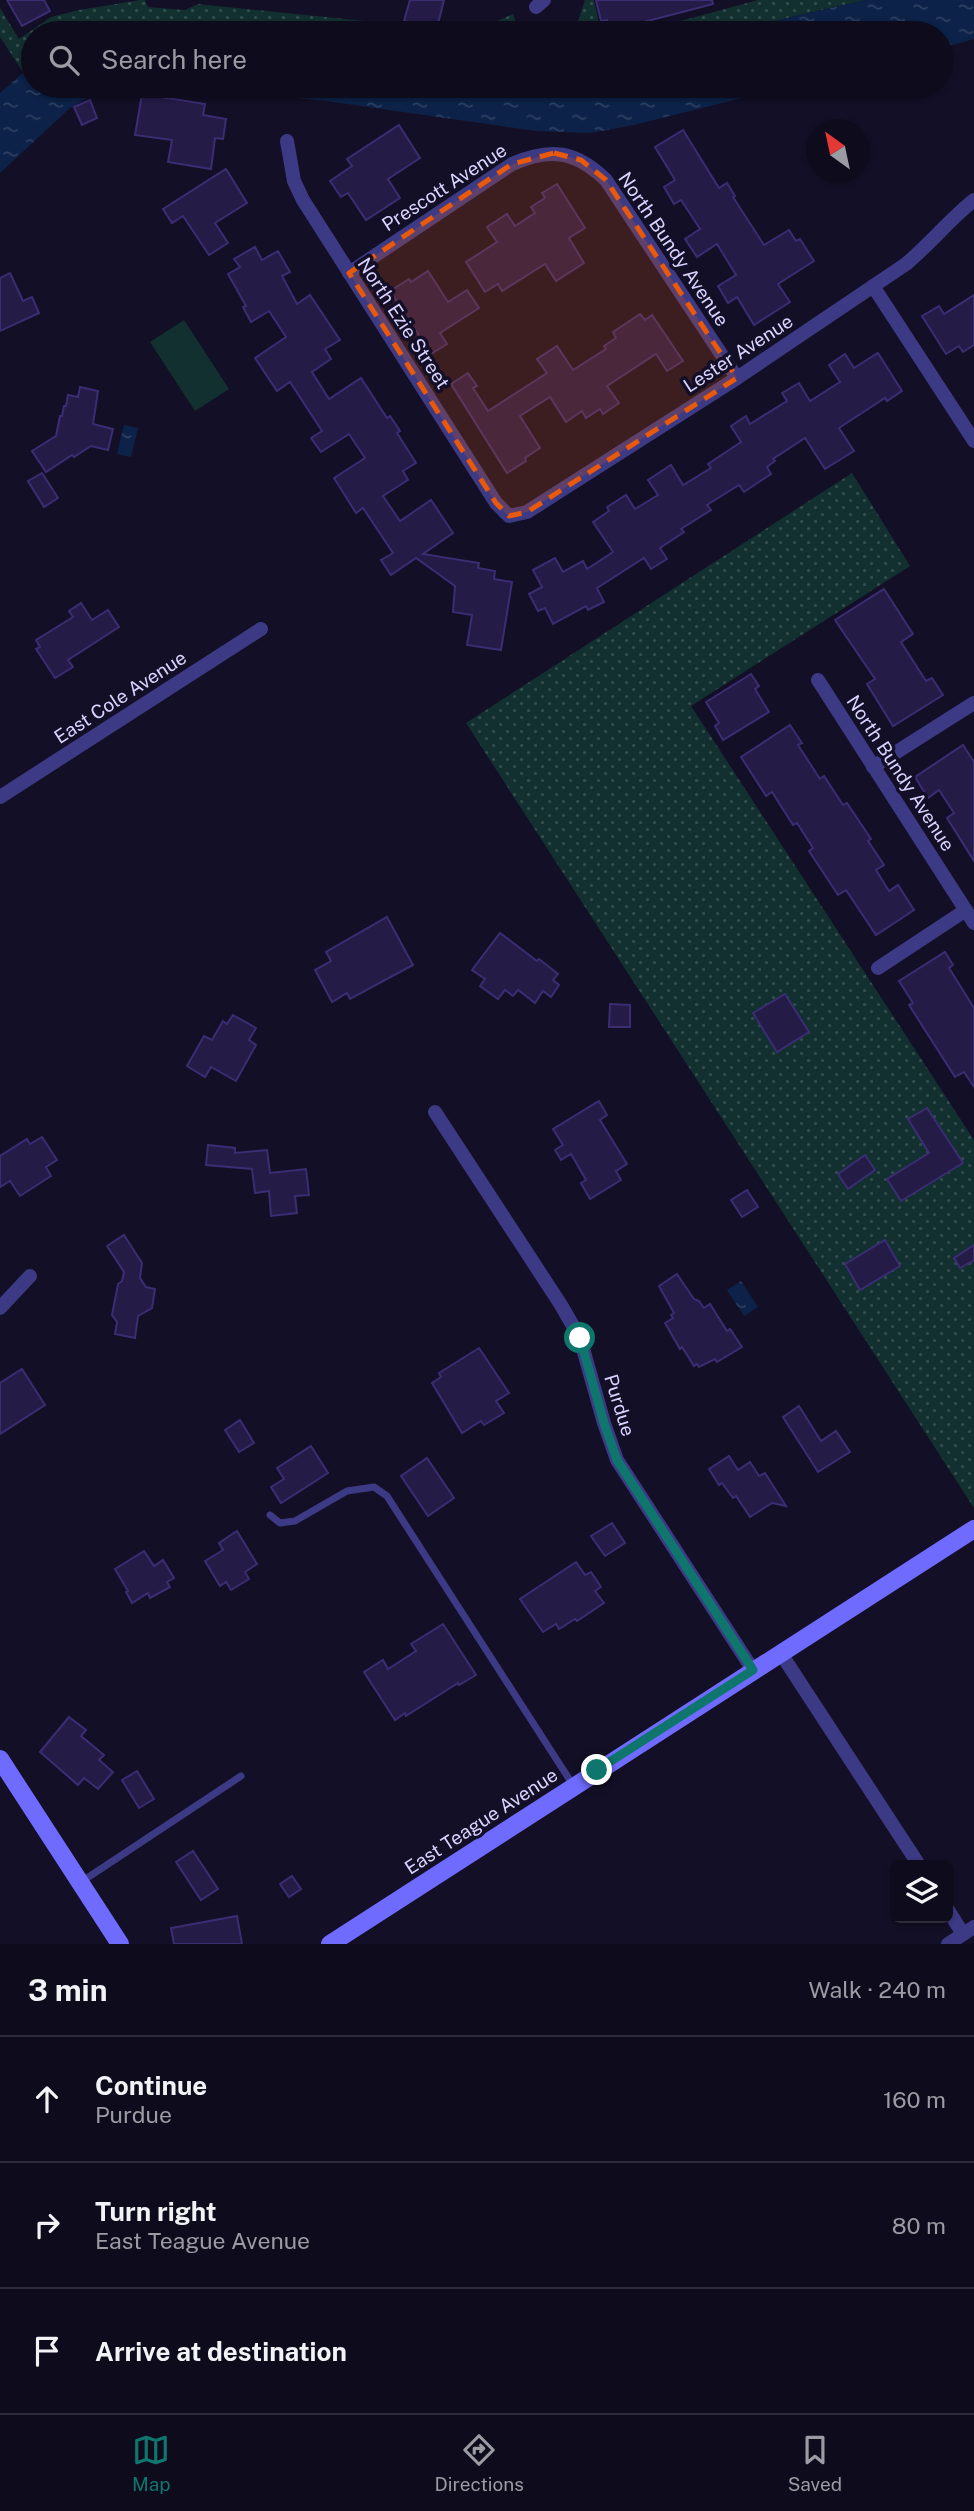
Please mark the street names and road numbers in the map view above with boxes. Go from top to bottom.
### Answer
street label: Prescott Avenue [378,139,510,235]
street label: North Bundy Avenue [614,168,734,330]
street label: North Ezie Street [354,253,454,393]
street label: Lester Avenue [679,309,797,397]
street label: East Cole Avenue [50,646,190,748]
street label: North Bundy Avenue [842,691,960,855]
street label: Purdue [600,1371,640,1439]
street label: East Teague Avenue [400,1763,562,1879]

